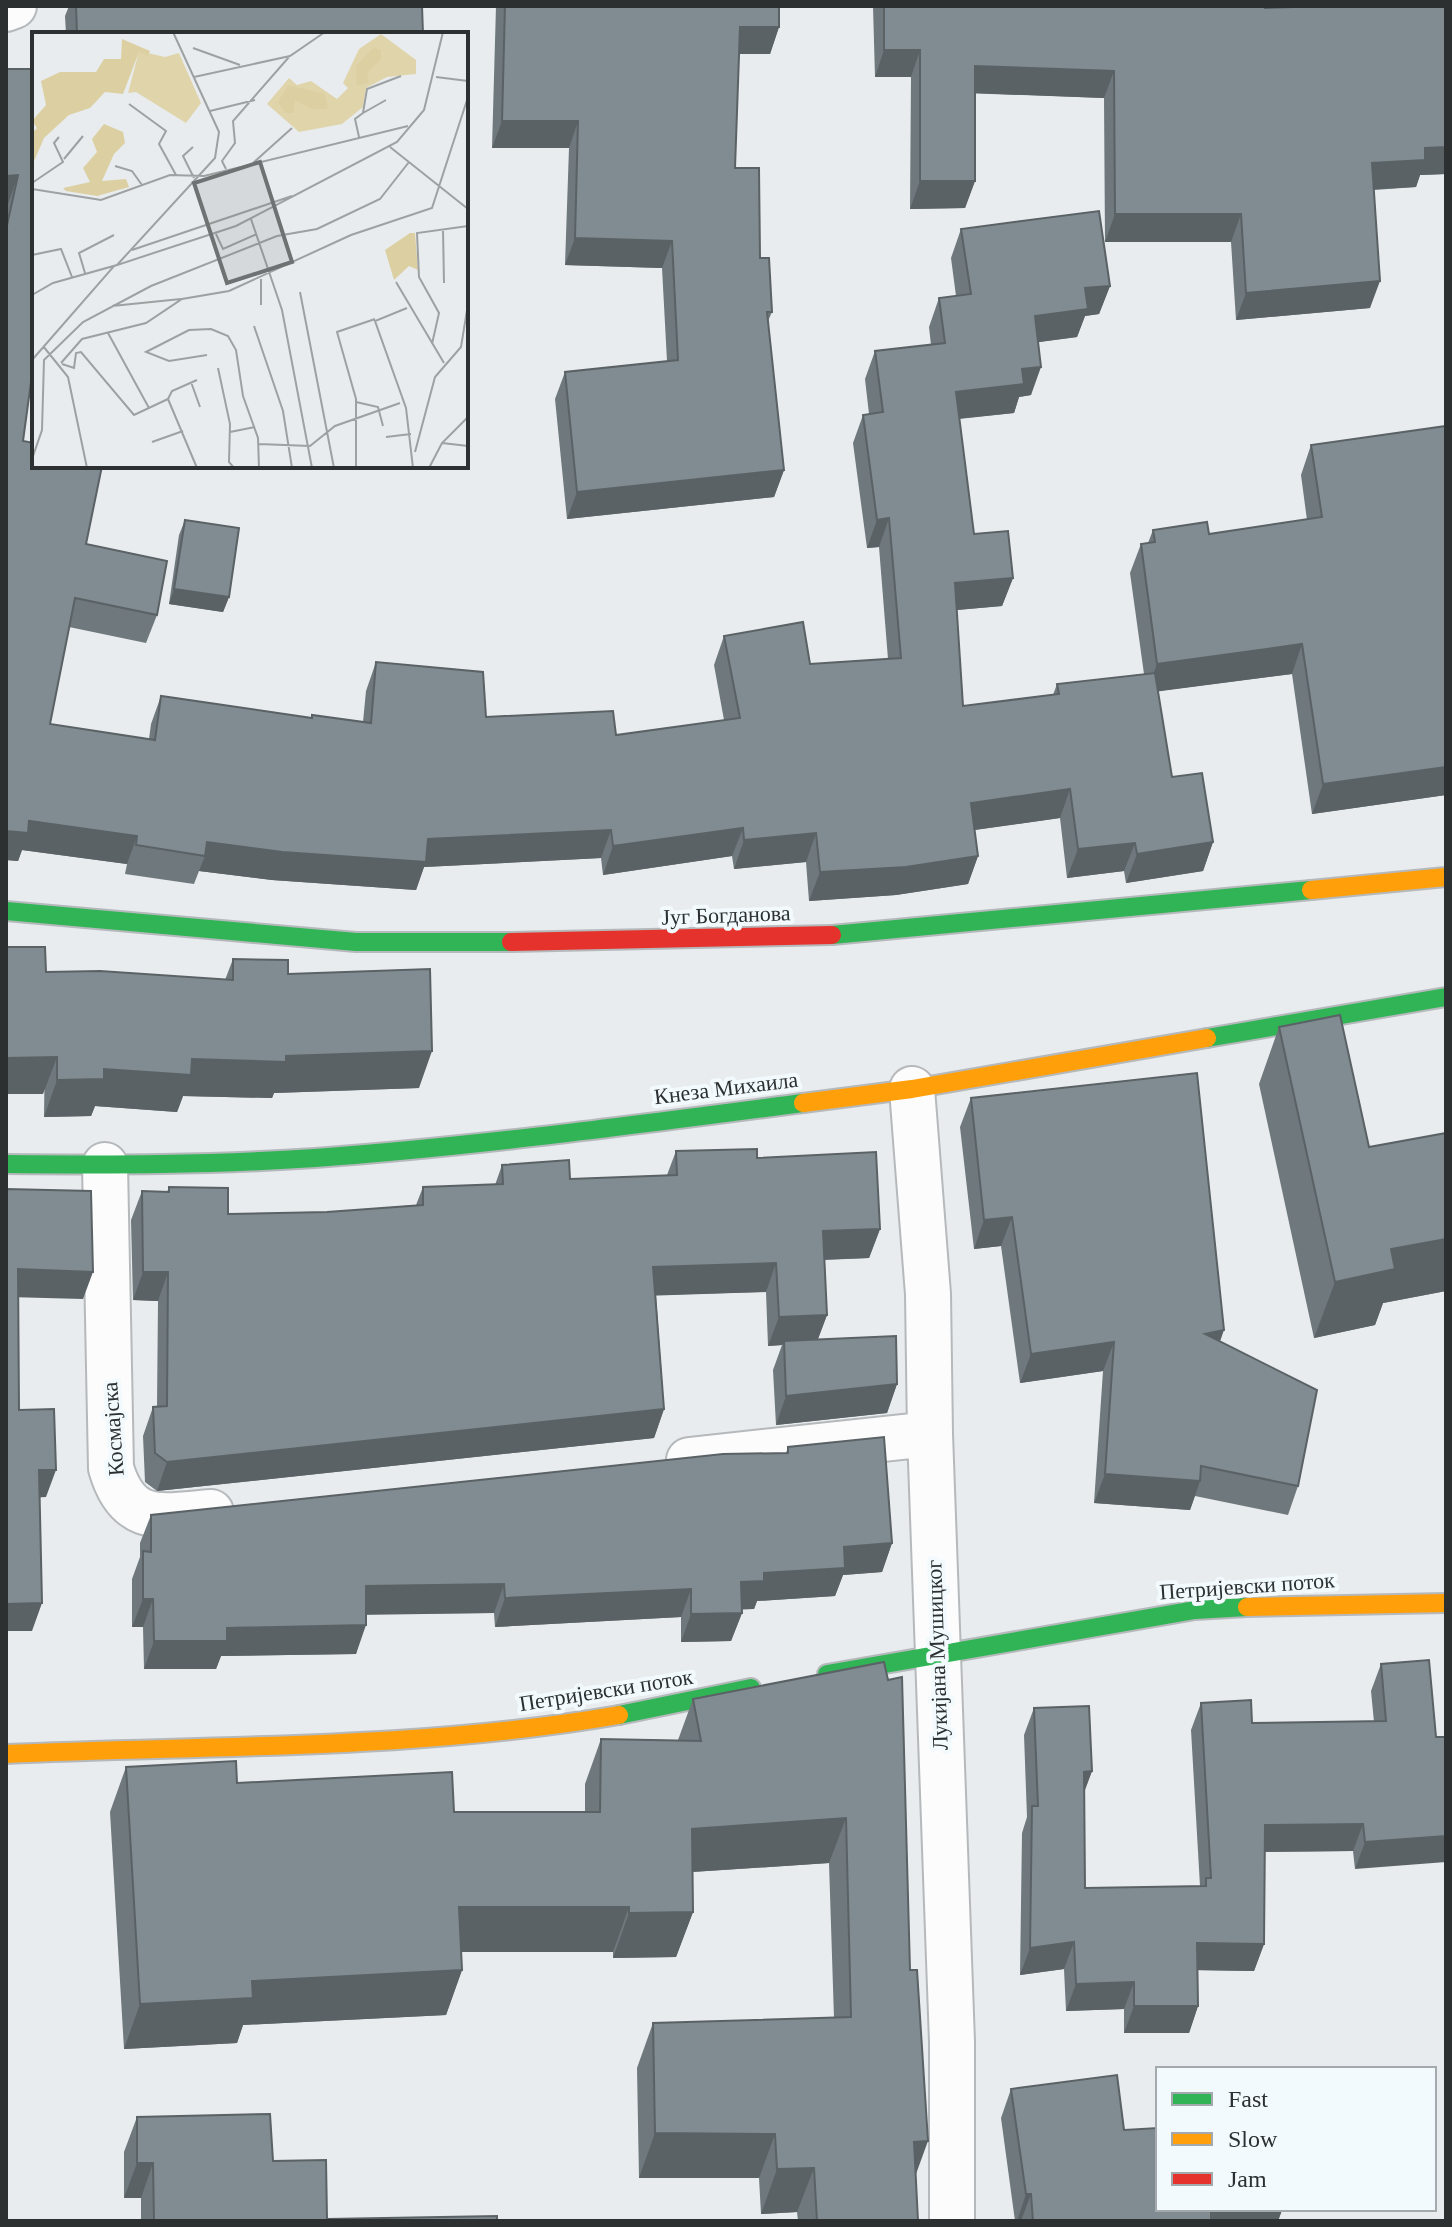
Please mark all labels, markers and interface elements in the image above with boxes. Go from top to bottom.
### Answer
inset map [32,32,468,468]
street label: Југ Богданова [661,900,791,930]
street label: Кнеза Михаила [653,1067,800,1109]
street label: Космајска [97,1381,129,1477]
street label: Лукијана Мушицког [921,1559,953,1751]
street label: Петријевски поток [1159,1567,1336,1605]
street label: Петријевски поток [517,1664,695,1716]
legend [1156,2067,1436,2211]
text: Fast [1228,2086,1268,2112]
text: Slow [1228,2126,1278,2152]
text: Jam [1228,2166,1267,2192]

